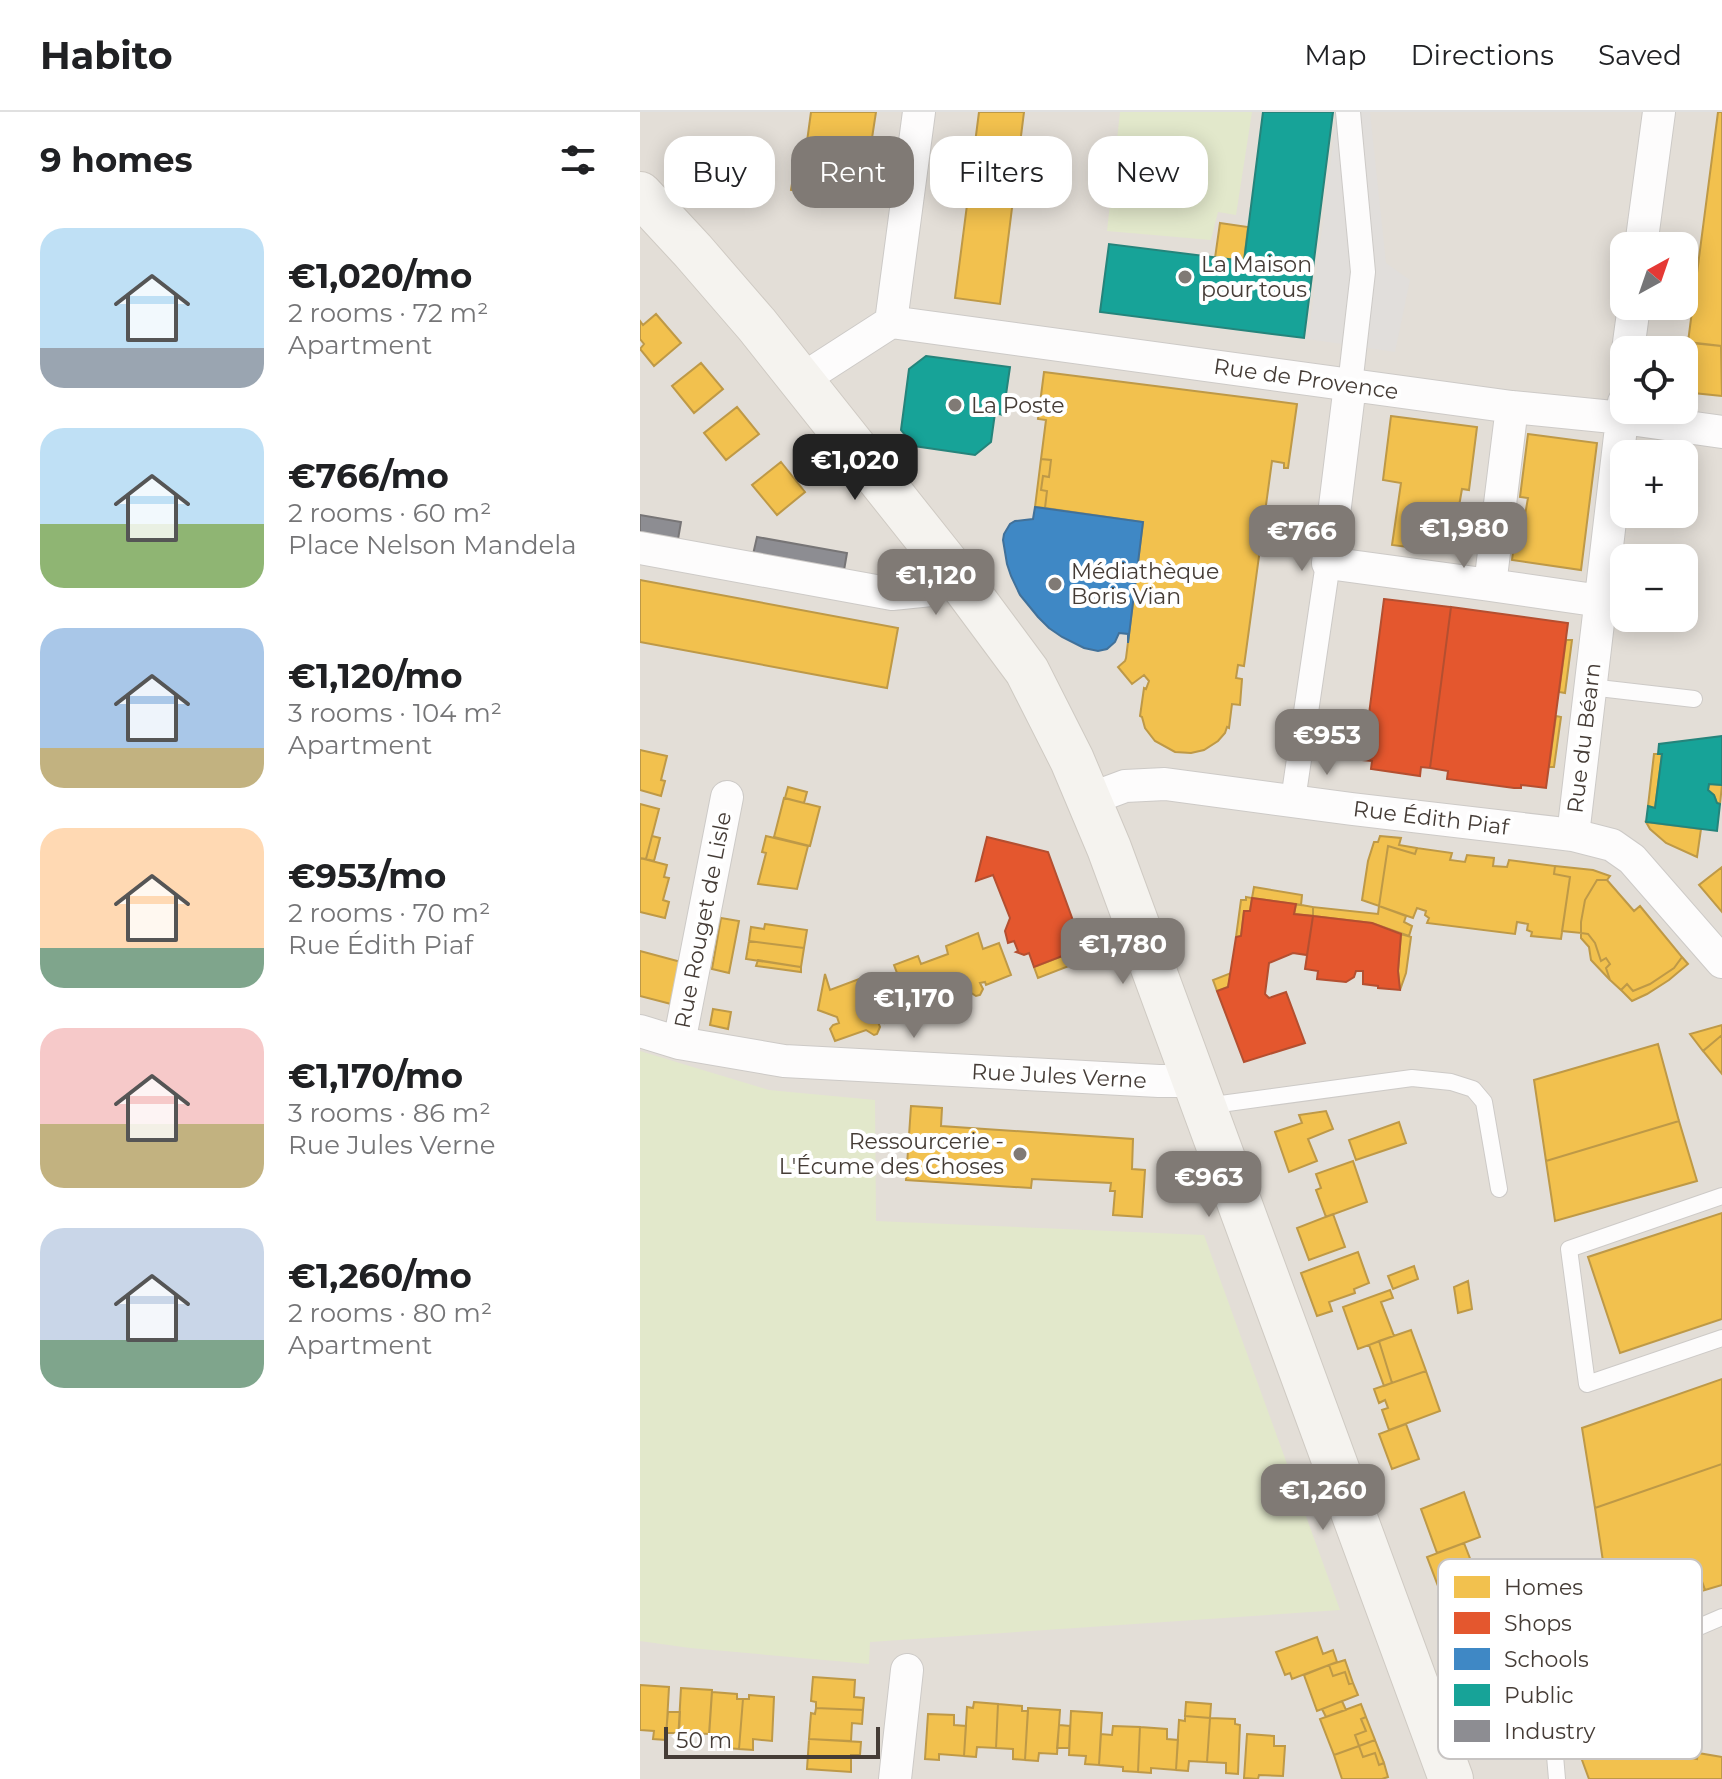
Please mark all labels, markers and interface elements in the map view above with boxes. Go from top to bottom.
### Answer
text: Habito [40,32,173,79]
text: Map [1304,38,1366,72]
text: Directions [1410,38,1554,72]
text: Saved [1598,38,1682,72]
chip: Buy [664,136,775,208]
chip: Rent [791,136,914,208]
chip: Filters [930,136,1072,208]
chip: New [1088,136,1208,208]
icon: filters [556,138,600,182]
text: 9 homes [40,139,193,181]
north arrow [1610,232,1698,320]
map controls [1610,232,1698,632]
place label: La Maison pour tous [1201,251,1312,303]
text: €1,020/mo [288,255,472,297]
icon: home [104,260,200,356]
marker: La Maison pour tous [1176,268,1194,286]
text: 2 rooms · 72 m² [288,297,488,329]
text: Apartment [288,329,432,361]
button: locate [1610,336,1698,424]
street label: Rue de Provence [1212,353,1400,405]
place label: La Poste [971,392,1065,419]
marker: La Poste [946,396,964,414]
pin: €1,020 [790,434,920,502]
button: + [1610,440,1698,528]
text: €1,020 [811,444,899,476]
text: €766/mo [288,455,449,497]
icon: home [104,460,200,556]
text: 2 rooms · 60 m² [288,497,491,529]
pin: €1,980 [1399,502,1529,570]
pin: €766 [1255,505,1349,573]
text: €1,980 [1419,512,1509,544]
text: €766 [1267,515,1337,547]
text: Place Nelson Mandela [288,529,577,561]
button: − [1610,544,1698,632]
pin: €1,120 [871,549,1001,617]
place label: Médiathèque Boris Vian [1071,558,1219,610]
text: €1,120 [895,559,977,591]
marker: Médiathèque Boris Vian [1046,575,1064,593]
text: €1,120/mo [288,655,463,697]
icon: home [104,660,200,756]
street label: Rue du Béarn [1561,661,1607,815]
text: 3 rooms · 104 m² [288,697,502,729]
pin: €953 [1280,709,1374,777]
text: €953 [1293,719,1361,751]
text: Apartment [288,729,432,761]
street label: Rue Édith Piaf [1352,795,1512,841]
street label: Rue Rouget de Lisle [669,809,737,1031]
text: €953/mo [288,855,446,897]
icon: home [104,860,200,956]
text: 2 rooms · 70 m² [288,897,490,929]
pin: €1,780 [1058,918,1188,986]
text: €1,780 [1079,928,1167,960]
text: Rue Édith Piaf [288,929,473,961]
pin: €1,170 [849,972,979,1040]
text: €1,170 [873,982,955,1014]
text: €1,170/mo [288,1055,463,1097]
street label: Rue Jules Verne [971,1058,1147,1094]
icon: home [104,1060,200,1156]
text: 3 rooms · 86 m² [288,1097,491,1129]
place label: Ressourcerie - L'Écume des Choses [779,1128,1004,1180]
text: Rue Jules Verne [288,1129,495,1161]
marker: Ressourcerie - L'Écume des Choses [1011,1145,1029,1163]
pin: €963 [1162,1151,1256,1219]
text: €963 [1174,1161,1244,1193]
text: €1,260/mo [288,1255,472,1297]
icon: home [104,1260,200,1356]
text: 2 rooms · 80 m² [288,1297,492,1329]
text: Apartment [288,1329,432,1361]
pin: €1,260 [1258,1464,1388,1532]
text: €1,260 [1279,1474,1367,1506]
legend [1438,1559,1702,1759]
text: Homes [1504,1574,1583,1601]
text: Shops [1504,1610,1572,1637]
text: Schools [1504,1646,1589,1673]
text: Public [1504,1682,1574,1709]
text: Industry [1504,1718,1596,1745]
scale bar [664,1723,880,1759]
text: 50 m [676,1727,732,1754]

